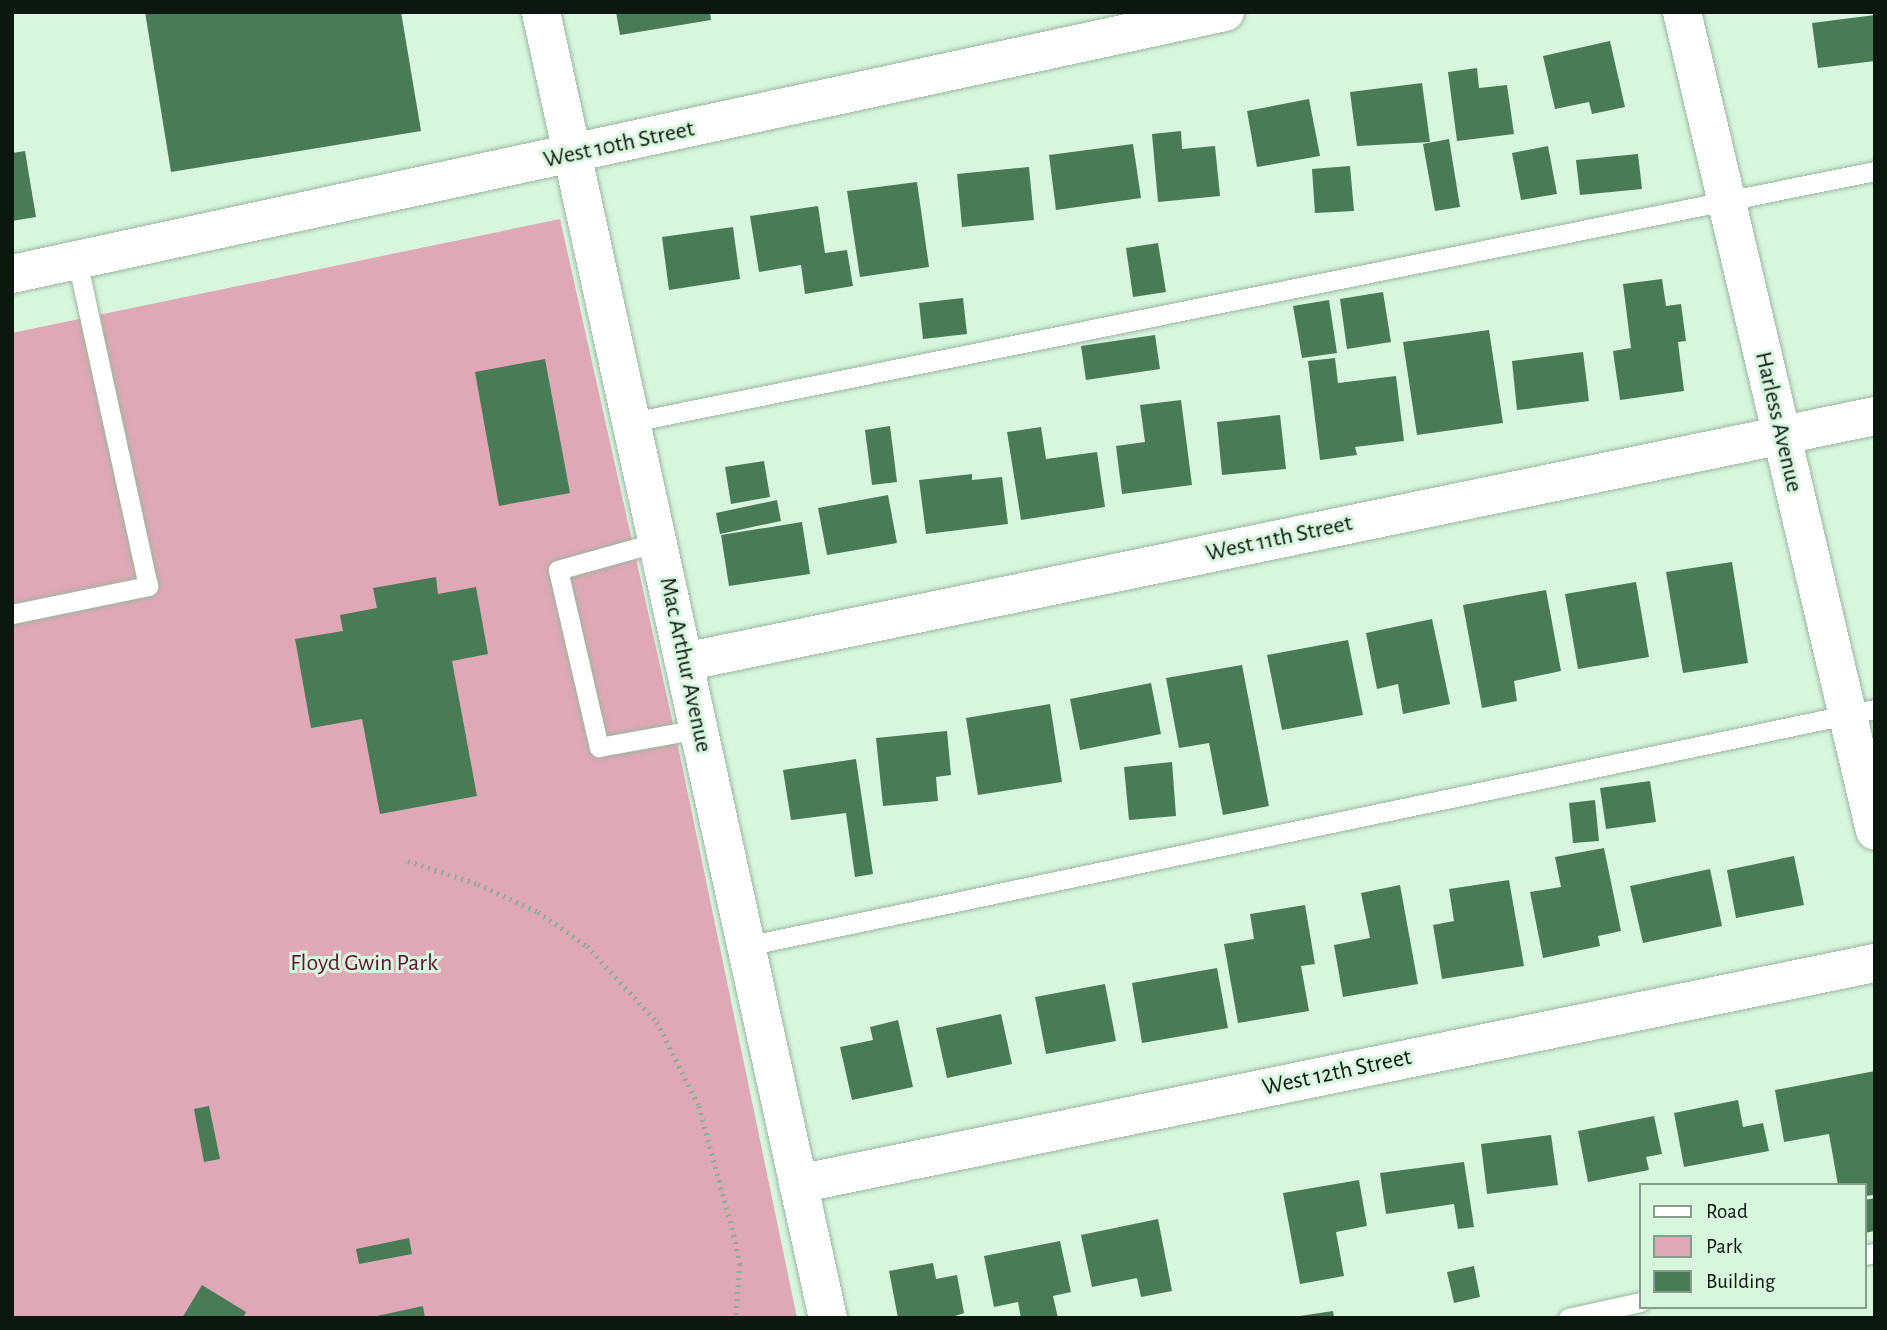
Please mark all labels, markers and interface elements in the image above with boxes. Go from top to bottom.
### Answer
street label: West 10th Street [541,115,697,175]
street label: Harless Avenue [1748,349,1808,495]
street label: West 11th Street [1203,509,1355,569]
street label: Mac Arthur Avenue [652,575,718,755]
park label: Floyd Gwin Park [290,950,438,978]
street label: West 12th Street [1260,1043,1414,1103]
legend [1638,1183,1866,1309]
text: Road [1706,1201,1748,1222]
text: Park [1706,1236,1742,1257]
text: Building [1706,1271,1775,1292]

